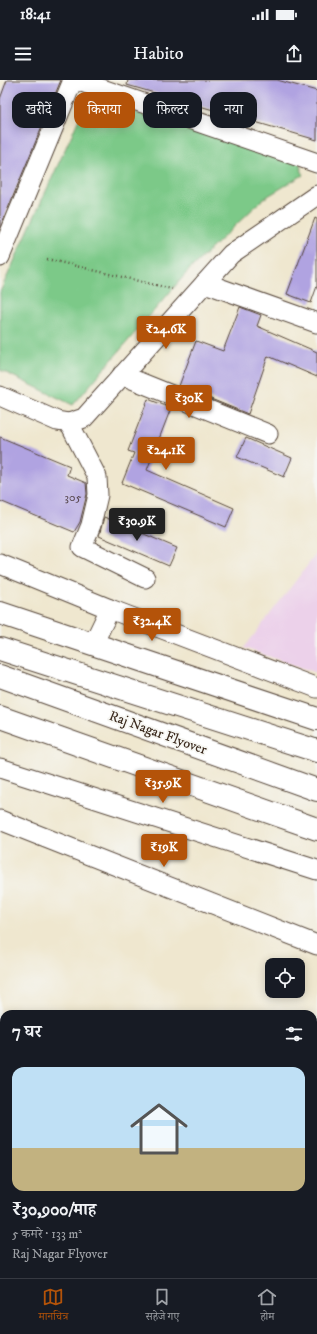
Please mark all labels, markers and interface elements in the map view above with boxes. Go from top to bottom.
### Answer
text: 18:41 [20,5,51,24]
icon: menu [12,43,34,65]
text: Habito [133,43,184,65]
icon: share [283,43,305,65]
chip: खरीदें [12,92,66,128]
chip: किराया [74,92,135,128]
chip: फ़िल्टर [143,92,202,128]
chip: नया [210,92,257,128]
pin: ₹24.6K [133,316,199,350]
text: ₹24.6K [146,321,186,337]
pin: ₹30K [165,385,213,419]
text: ₹30K [175,390,203,406]
pin: ₹24.1K [133,437,199,471]
text: ₹24.1K [147,442,185,458]
house number: 305 [65,490,81,505]
pin: ₹30.9K [104,508,170,542]
text: ₹30.9K [118,513,156,529]
pin: ₹32.4K [119,608,185,642]
text: ₹32.4K [133,613,171,629]
street label: Raj Nagar Flyover [107,707,210,759]
pin: ₹35.9K [130,770,196,804]
text: ₹35.9K [145,775,181,791]
pin: ₹19K [140,834,188,868]
text: ₹19K [150,839,178,855]
map controls [265,958,305,998]
button: locate [265,958,305,998]
text: 7 घर [12,1021,41,1043]
icon: filters [283,1023,305,1045]
icon: home [123,1093,195,1165]
text: ₹30,900/माह [12,1199,96,1221]
text: 5 कमरे · 133 m² [12,1226,82,1242]
text: Raj Nagar Flyover [12,1246,108,1262]
tab: मानचित्र [39,1286,68,1327]
tab: सहेजे गए [146,1286,179,1327]
tab: होम [256,1286,278,1327]

